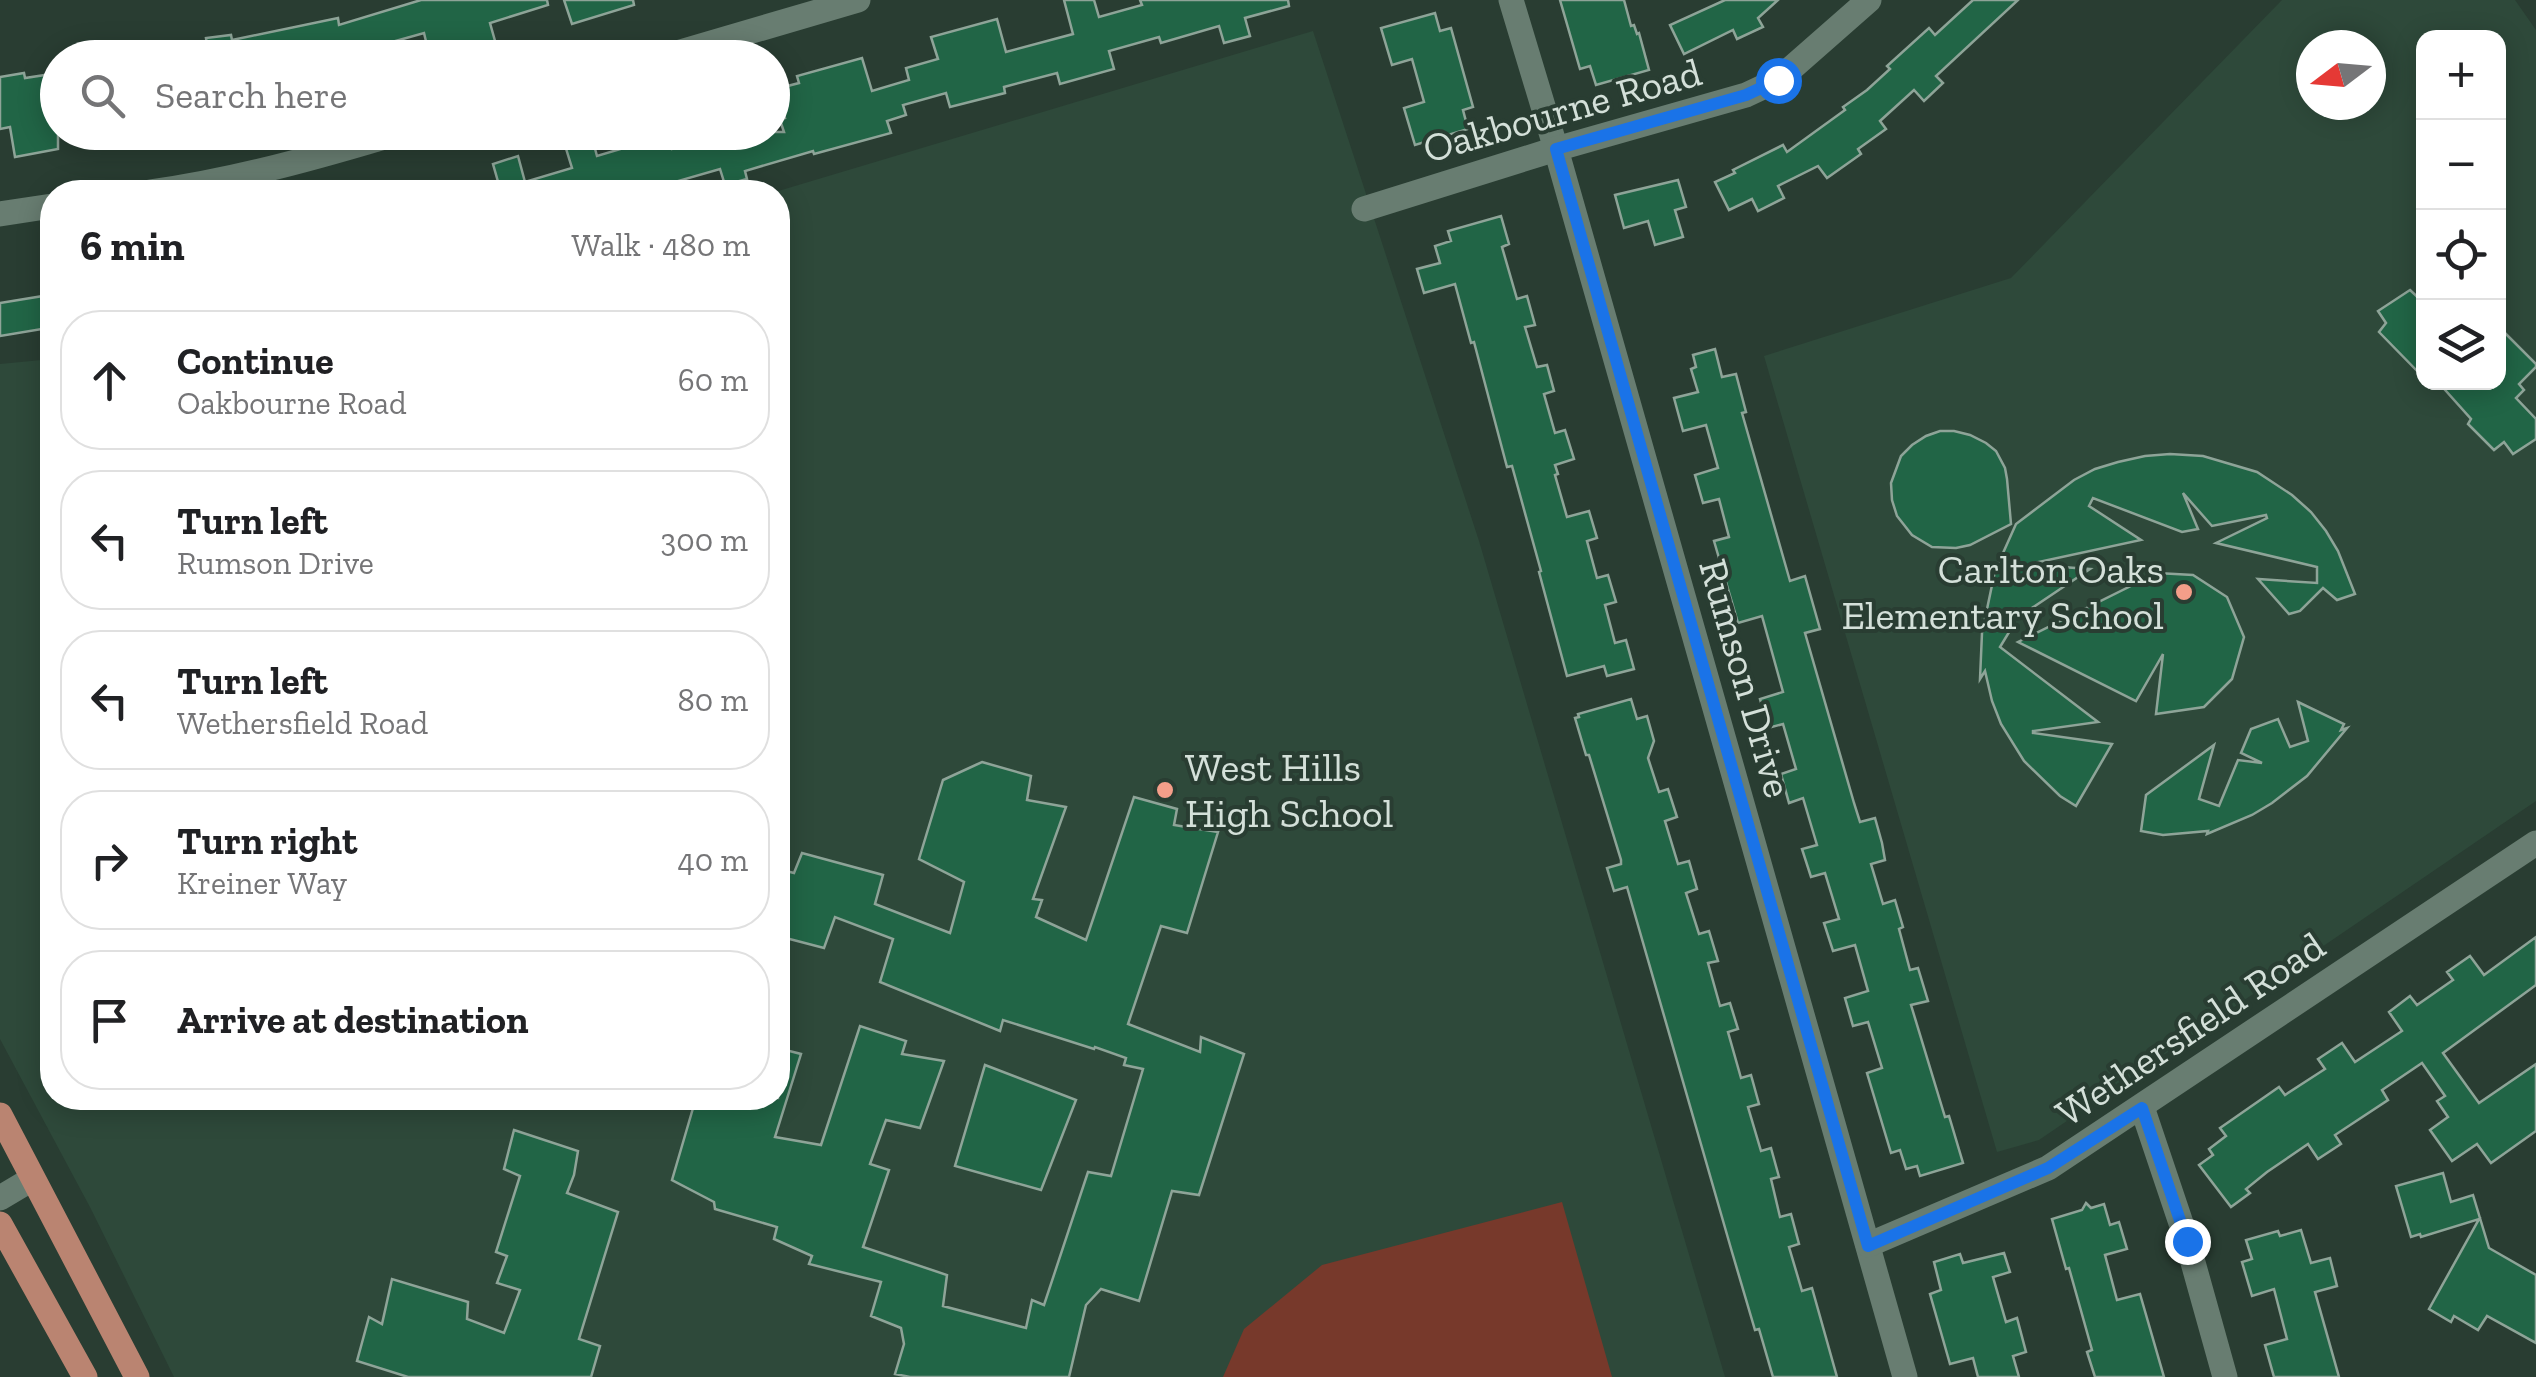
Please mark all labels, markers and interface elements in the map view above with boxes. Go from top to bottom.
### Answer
north arrow [2296,30,2386,120]
map controls [2416,30,2506,390]
button: + [2416,30,2506,120]
search box [40,40,790,150]
street label: Oakbourne Road [1417,47,1707,173]
route start [1756,58,1802,104]
icon: search [75,68,130,123]
text: Search here [155,72,347,118]
button: − [2416,120,2506,210]
button: locate [2416,210,2506,300]
text: 6 min [80,220,185,271]
text: Walk · 480 m [572,226,750,264]
button: layers [2416,300,2506,390]
text: Continue [177,338,334,384]
icon: ahead [82,353,137,408]
text: 60 m [678,361,748,399]
text: Oakbourne Road [177,384,407,422]
text: Turn left [177,498,328,544]
icon: left [82,513,137,568]
text: 300 m [661,521,748,559]
text: Rumson Drive [177,544,374,582]
place label: Carlton Oaks Elementary School [1841,545,2164,639]
street label: Rumson Drive [1689,553,1803,803]
marker: Carlton Oaks Elementary School [2173,581,2195,603]
text: Turn left [177,658,328,704]
icon: left [82,673,137,728]
text: 80 m [677,681,748,719]
text: Wethersfield Road [177,704,428,742]
place label: West Hills High School [1185,743,1393,837]
marker: West Hills High School [1154,779,1176,801]
text: Turn right [177,818,357,864]
icon: right [82,833,137,888]
text: 40 m [677,841,748,879]
text: Kreiner Way [177,864,347,902]
street label: Wethersfield Road [2046,921,2334,1137]
icon: arrive [82,993,137,1048]
text: Arrive at destination [177,997,528,1043]
route end [2165,1219,2211,1265]

